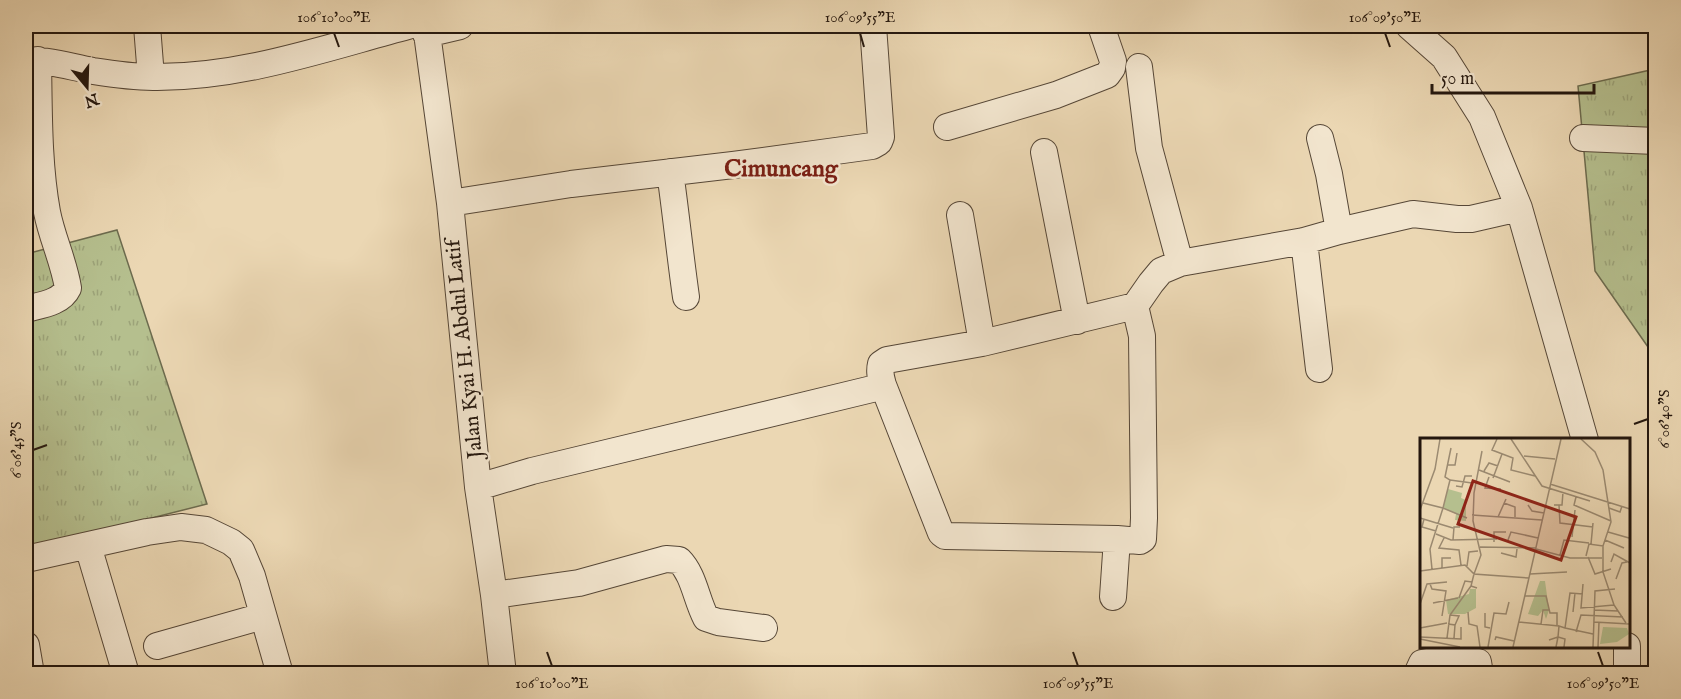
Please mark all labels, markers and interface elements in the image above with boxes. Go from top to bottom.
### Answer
text: 106°10'00"E [297,8,371,27]
text: 106°09'55"E [825,8,895,27]
text: 106°09'50"E [1349,8,1421,27]
north arrow [57,57,117,117]
scale bar [1432,57,1594,95]
text: 50 m [1441,68,1474,91]
text: N [81,87,102,111]
district label: Cimuncang [724,154,839,185]
street label: Jalan Kyai H. Abdul Latif [440,235,490,462]
text: 6°06'40"S [1655,390,1674,448]
text: 6°06'45"S [7,422,26,478]
inset map [1420,438,1630,648]
text: 106°10'00"E [515,674,589,693]
text: 106°09'55"E [1043,674,1113,693]
text: 106°09'50"E [1567,674,1639,693]

